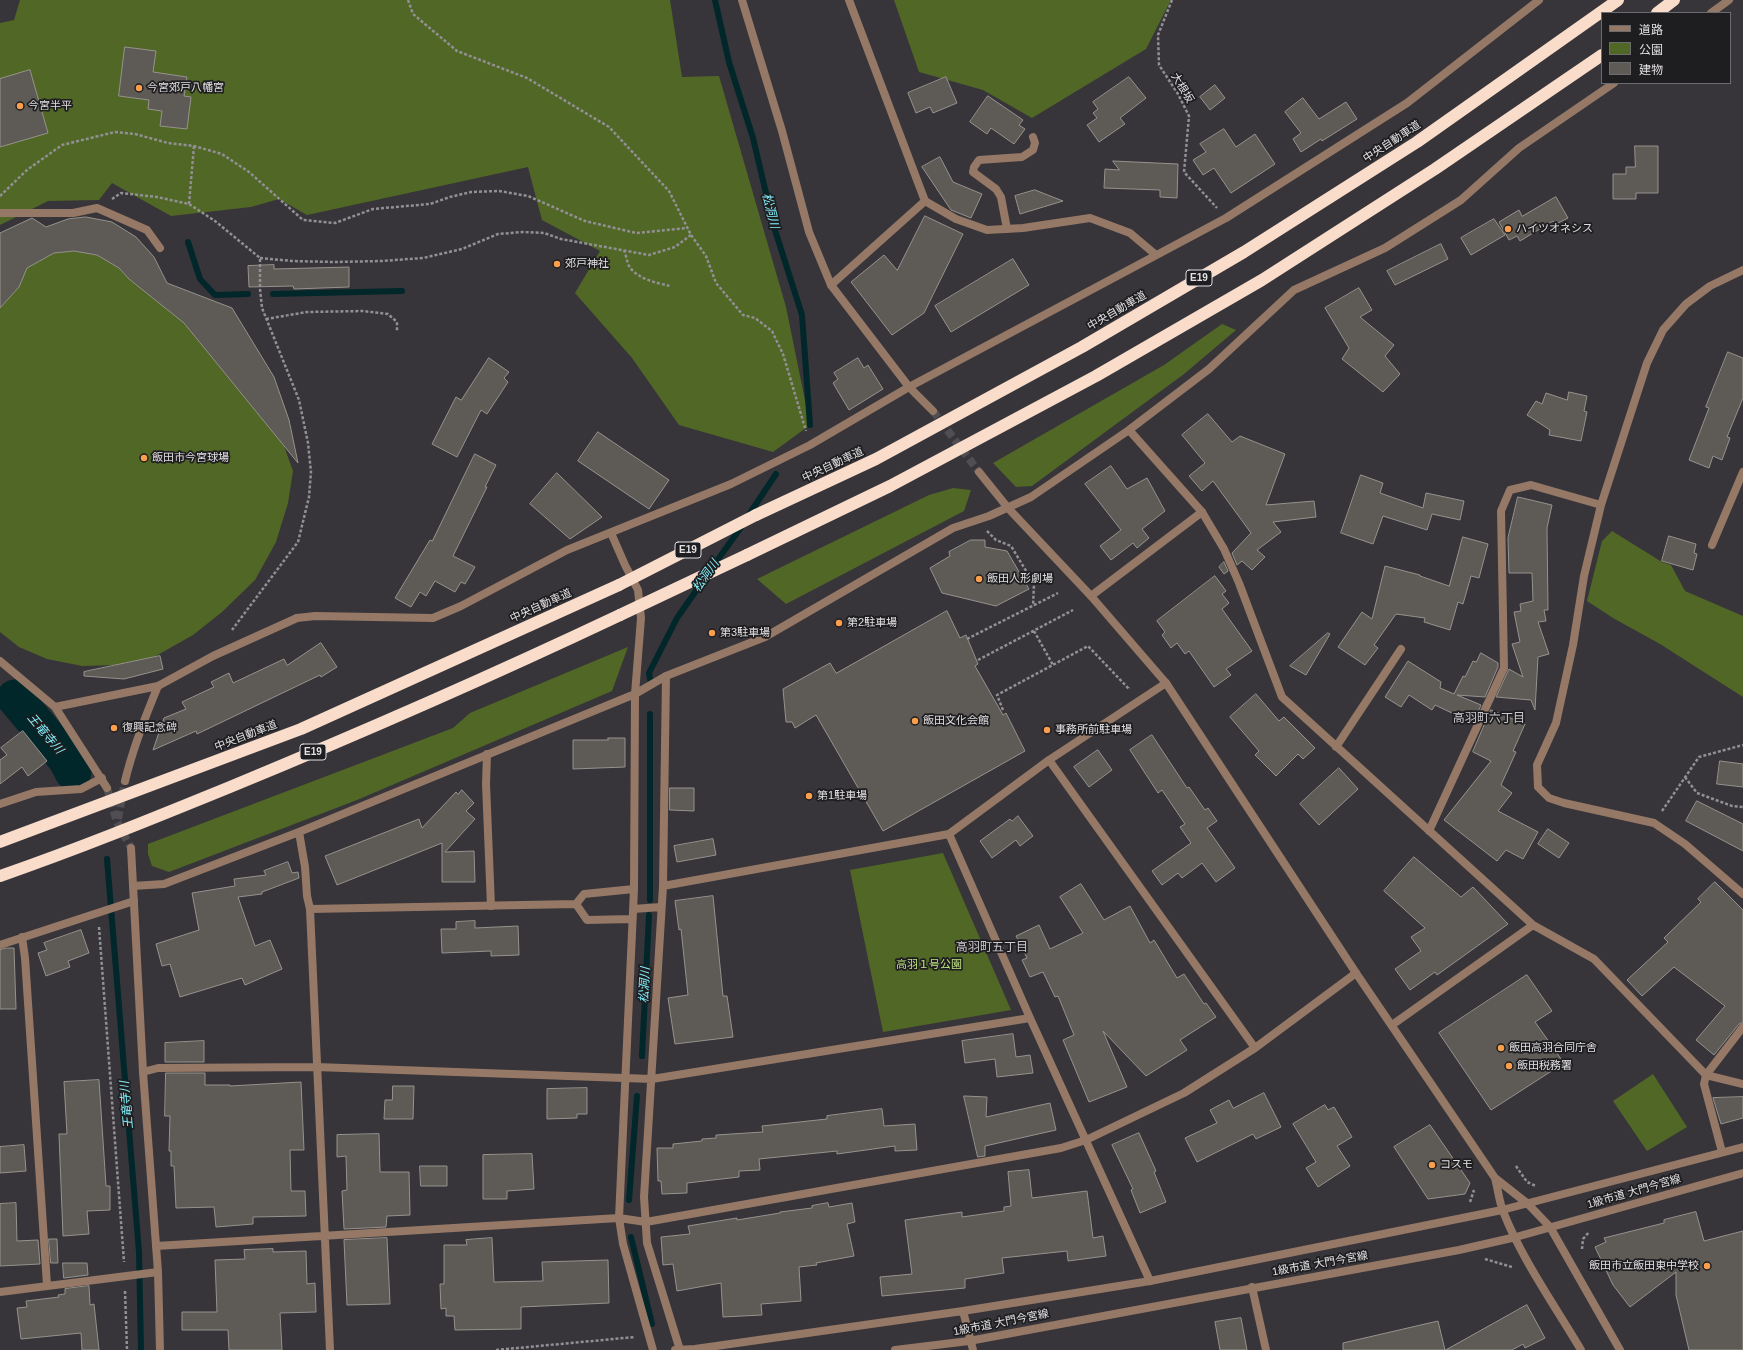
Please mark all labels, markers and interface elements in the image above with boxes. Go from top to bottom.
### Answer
legend [1601,12,1731,84]
text: 道路 [1639,23,1663,37]
text: 公園 [1639,43,1663,57]
text: 建物 [1639,63,1663,77]
street label: 大根坂 [1168,70,1196,106]
place label: 今宮郊戸八幡宮 [147,81,224,95]
marker: 今宮郊戸八幡宮 [134,83,144,93]
place label: 今宮半平 [28,99,72,113]
marker: 今宮半平 [15,101,25,111]
street label: 中央自動車道 [1361,118,1423,166]
water label: 松洞川 [759,192,781,230]
place label: ハイツオネシス [1516,222,1593,236]
marker: ハイツオネシス [1503,224,1513,234]
place label: 郊戸神社 [565,257,609,271]
marker: 郊戸神社 [552,259,562,269]
road number: E19 [1186,270,1212,286]
street label: 中央自動車道 [1085,289,1149,333]
street label: 中央自動車道 [800,445,866,485]
place label: 飯田市今宮球場 [152,451,229,465]
marker: 飯田市今宮球場 [139,453,149,463]
road number: E19 [675,542,701,558]
water label: 松洞川 [690,557,722,595]
place label: 飯田人形劇場 [987,572,1053,586]
marker: 飯田人形劇場 [974,574,984,584]
street label: 中央自動車道 [508,587,574,625]
place label: 第2駐車場 [847,616,897,630]
marker: 第2駐車場 [834,618,844,628]
place label: 第3駐車場 [720,626,770,640]
marker: 第3駐車場 [707,628,717,638]
water label: 王竜寺川 [24,711,66,757]
district label: 高羽町六丁目 [1453,712,1525,726]
place label: 飯田文化会館 [923,714,989,728]
marker: 飯田文化会館 [910,716,920,726]
street label: 中央自動車道 [213,718,279,754]
place label: 復興記念碑 [122,721,177,735]
marker: 復興記念碑 [109,723,119,733]
place label: 事務所前駐車場 [1055,723,1132,737]
marker: 事務所前駐車場 [1042,725,1052,735]
road number: E19 [300,744,326,760]
place label: 第1駐車場 [817,789,867,803]
marker: 第1駐車場 [804,791,814,801]
district label: 高羽町五丁目 [956,941,1028,955]
park label: 高羽１号公園 [896,958,962,972]
water label: 松洞川 [637,967,653,1003]
place label: 飯田高羽合同庁舎 [1509,1041,1597,1055]
marker: 飯田高羽合同庁舎 [1496,1043,1506,1053]
place label: 飯田税務署 [1517,1059,1572,1073]
marker: 飯田税務署 [1504,1061,1514,1071]
water label: 王竜寺川 [118,1080,136,1130]
place label: コスモ [1440,1158,1473,1172]
marker: コスモ [1427,1160,1437,1170]
street label: 1級市道 大門今宮線 [1585,1172,1683,1212]
street label: 1級市道 大門今宮線 [1271,1249,1369,1279]
place label: 飯田市立飯田東中学校 [1589,1259,1699,1273]
marker: 飯田市立飯田東中学校 [1702,1261,1712,1271]
street label: 1級市道 大門今宮線 [952,1307,1050,1339]

